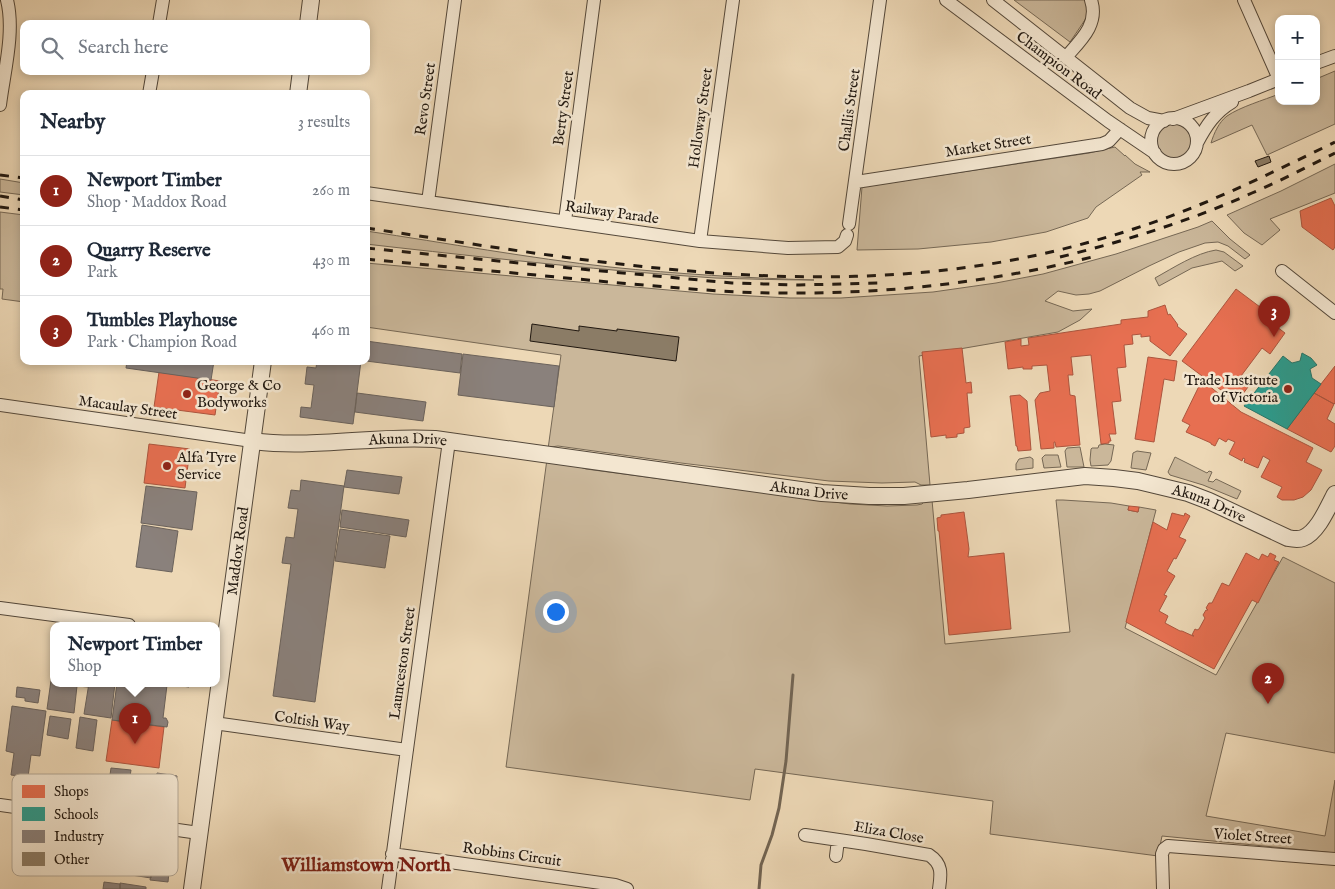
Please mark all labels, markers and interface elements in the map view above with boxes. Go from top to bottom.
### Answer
map controls [1275,15,1320,105]
button: + [1275,15,1320,60]
search box [20,20,370,75]
street label: Champion Road [1012,27,1106,104]
icon: search [38,34,66,62]
text: Search here [78,36,169,60]
button: − [1275,60,1320,105]
street label: Revo Street [411,61,440,137]
street label: Holloway Street [684,67,717,169]
street label: Challis Street [834,68,865,153]
street label: Berty Street [549,69,578,147]
text: Nearby [40,109,105,136]
text: 3 results [298,113,350,133]
street label: Market Street [944,129,1032,162]
text: Newport Timber [87,169,222,193]
text: 1 [53,181,59,201]
text: 260 m [312,181,350,201]
text: Shop · Maddox Road [87,193,226,213]
street label: Railway Parade [564,197,660,228]
text: Quarry Reserve [87,239,211,263]
text: 2 [52,251,60,271]
text: 430 m [312,251,350,271]
text: Park [87,263,117,283]
pin: 3 [1258,296,1290,337]
text: Tumbles Playhouse [87,309,237,333]
text: 3 [53,321,59,341]
text: 460 m [312,321,350,341]
text: Park · Champion Road [87,333,237,353]
place label: Trade Institute of Victoria [1184,371,1279,407]
place label: George & Co Bodyworks [197,376,281,412]
marker: Trade Institute of Victoria [1282,383,1294,395]
marker: George & Co Bodyworks [181,388,193,400]
street label: Macaulay Street [77,391,179,424]
street label: Akuna Drive [367,429,448,451]
place label: Alfa Tyre Service [176,448,237,484]
marker: Alfa Tyre Service [161,460,173,472]
street label: Akuna Drive [768,477,849,505]
street label: Akuna Drive [1169,480,1249,527]
street label: Maddox Road [223,505,253,597]
your location [543,599,569,625]
street label: Launceston Street [385,606,420,720]
popup [50,622,220,687]
text: Newport Timber [68,633,202,657]
text: Shop [68,657,102,677]
pin: 2 [1252,663,1284,704]
pin: 1 [119,703,151,744]
street label: Coltish Way [273,707,351,736]
legend [12,774,178,876]
text: Shops [54,783,89,801]
text: Schools [54,806,98,824]
street label: Eliza Close [853,817,925,848]
street label: Violet Street [1212,824,1293,849]
text: Industry [54,828,104,846]
street label: Robbins Circuit [461,838,563,871]
text: Other [54,851,89,869]
district label: Williamstown North [280,853,451,878]

